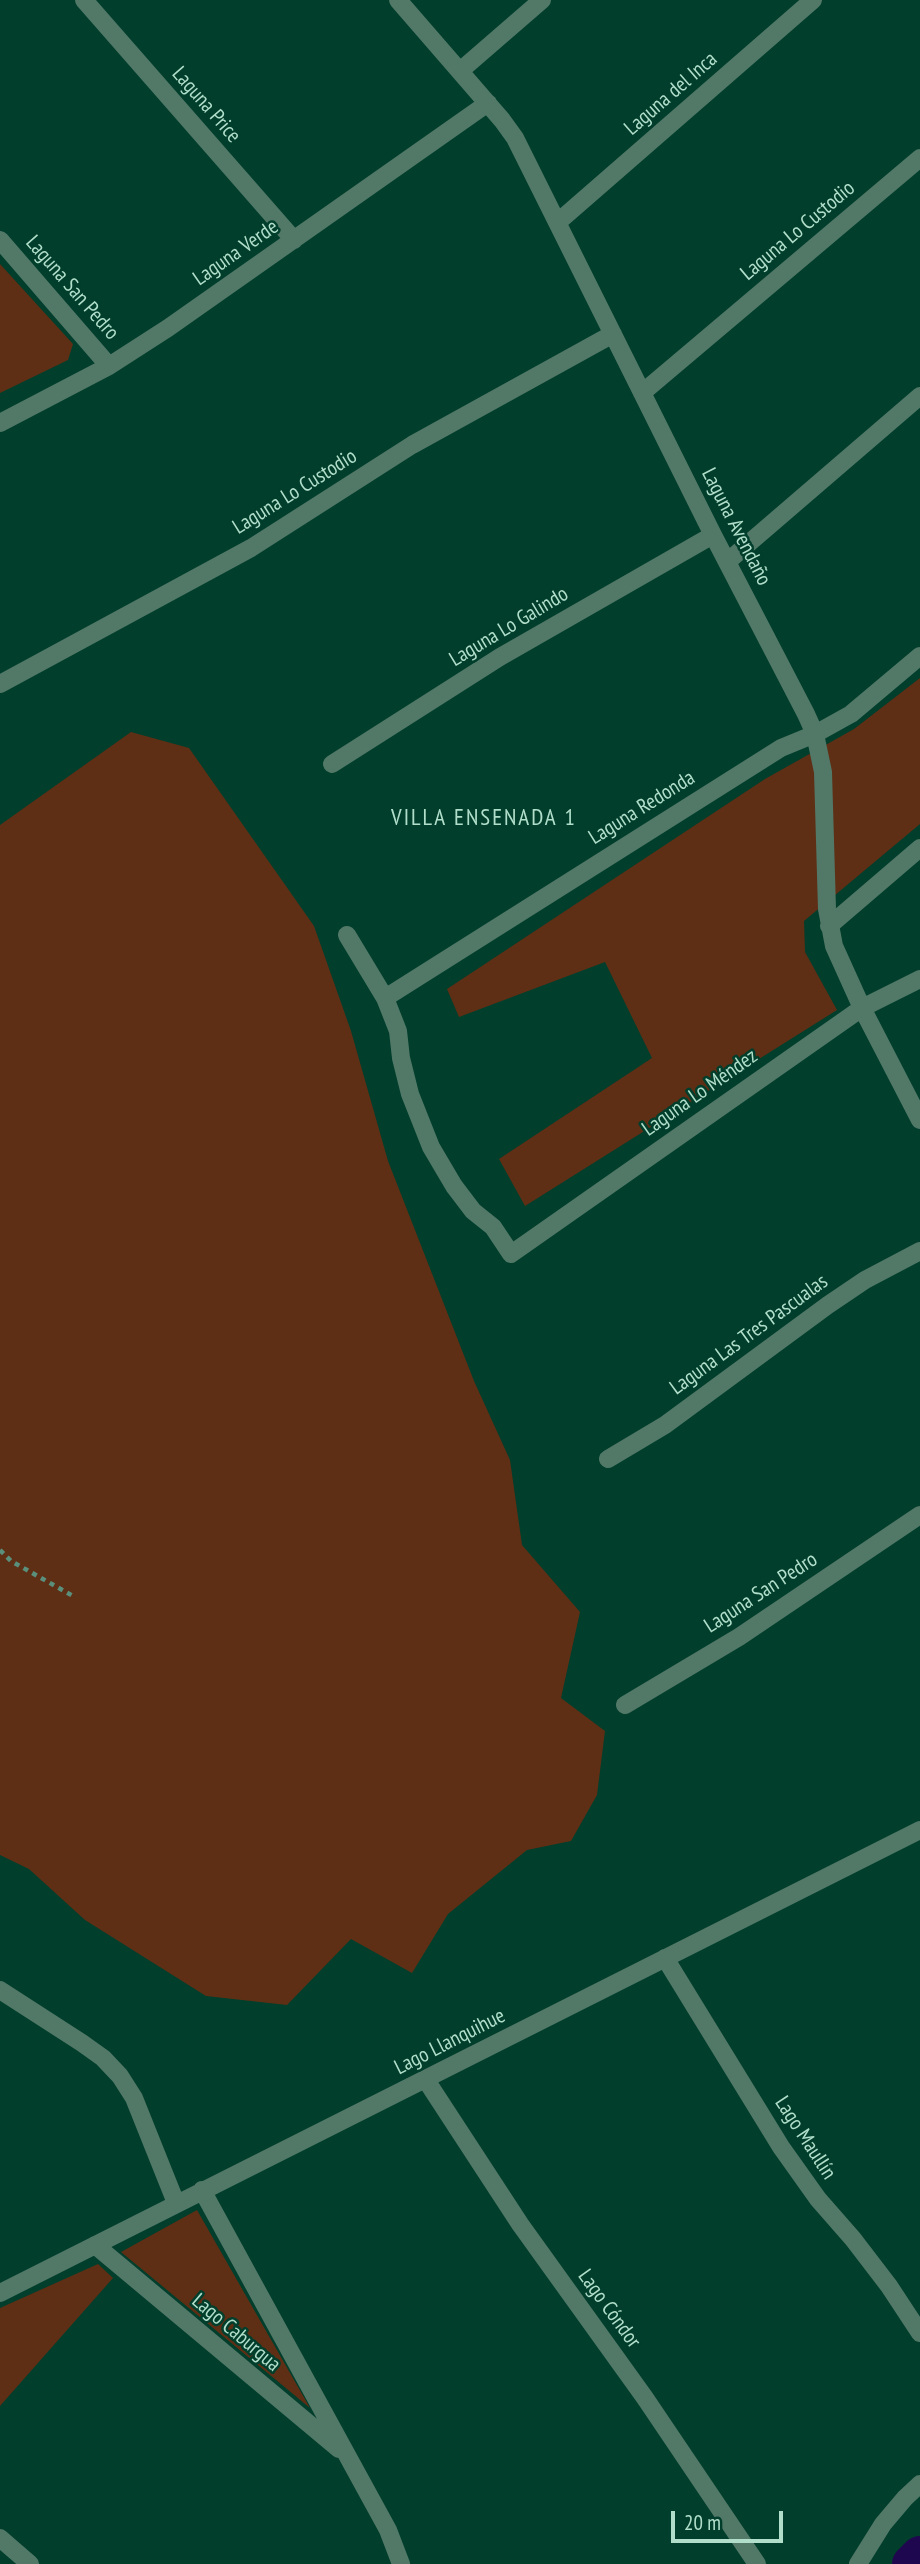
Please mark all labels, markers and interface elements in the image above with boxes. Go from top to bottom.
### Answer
street label: Laguna del Inca [620,47,722,141]
street label: Laguna Price [166,62,246,148]
street label: Laguna Lo Custodio [736,176,860,286]
street label: Laguna Verde [189,215,283,291]
street label: Laguna San Pedro [20,231,124,345]
street label: Laguna Lo Custodio [228,444,362,540]
street label: Laguna Avendaño [696,464,776,590]
street label: Laguna Lo Galindo [445,582,573,672]
street label: Laguna Redonda [584,766,700,850]
district label: VILLA ENSENADA 1 [393,804,575,832]
street label: Laguna Lo Méndez [638,1044,762,1142]
street label: Laguna Las Tres Pascualas [665,1269,833,1401]
street label: Laguna San Pedro [700,1547,822,1639]
street label: Lago Llanquihue [391,2003,509,2081]
street label: Lago Maullín [769,2092,841,2184]
street label: Lago Cóndor [572,2265,646,2353]
street label: Lago Caburgua [187,2289,285,2377]
scale bar [675,2498,787,2542]
text: 20 m [684,2509,721,2536]

